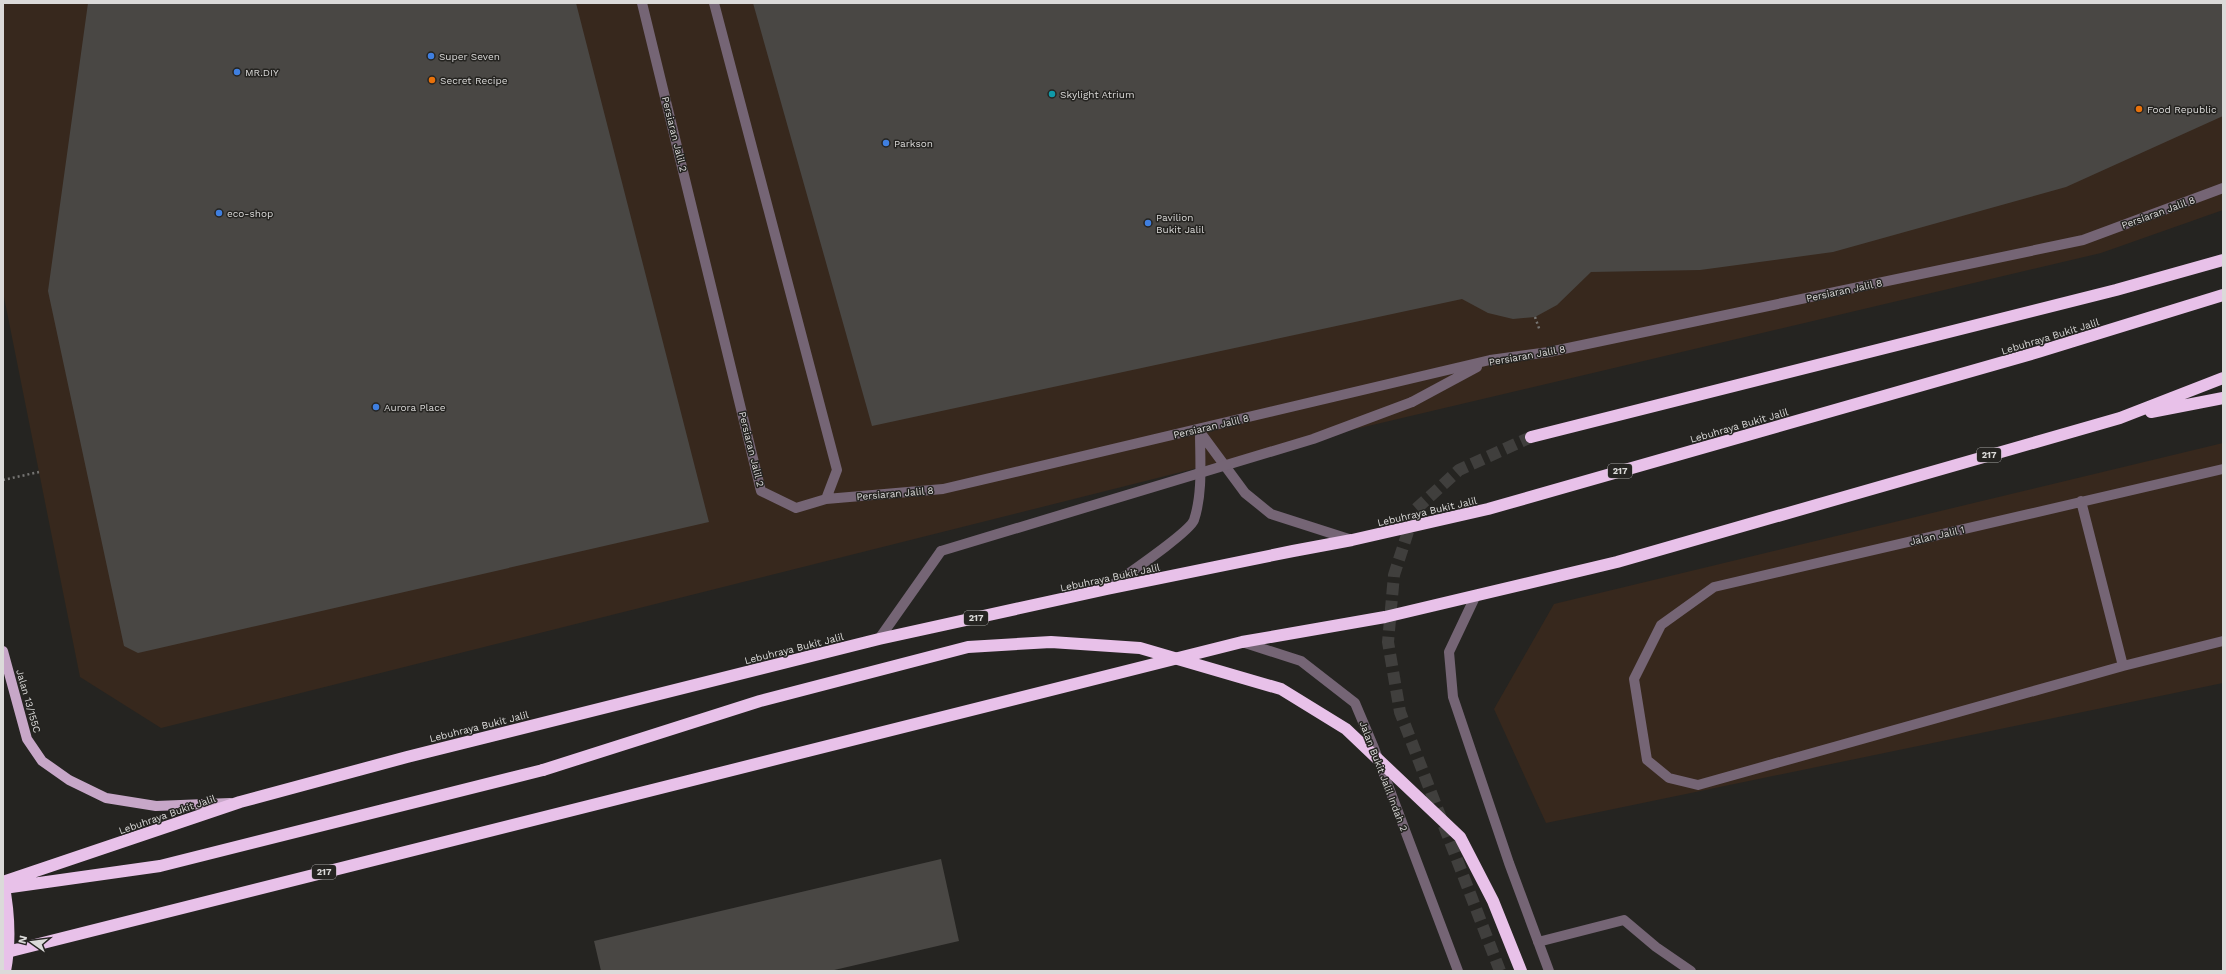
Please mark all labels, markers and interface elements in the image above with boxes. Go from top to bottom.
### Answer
marker: Super Seven [426,51,436,61]
place label: Super Seven [439,51,500,62]
marker: MR.DIY [232,67,242,77]
place label: MR.DIY [245,67,279,78]
marker: Secret Recipe [427,75,437,85]
place label: Secret Recipe [440,75,508,86]
marker: Skylight Atrium [1047,89,1057,99]
place label: Skylight Atrium [1060,89,1134,100]
street label: Persiaran Jalil 2 [660,95,689,173]
marker: Food Republic [2134,104,2144,114]
place label: Food Republic [2147,104,2217,115]
marker: Parkson [881,138,891,148]
place label: Parkson [894,138,933,149]
street label: Persiaran Jalil 8 [2120,194,2196,231]
marker: eco-shop [214,208,224,218]
place label: eco-shop [227,208,273,219]
place label: Pavilion Bukit Jalil [1156,212,1204,235]
marker: Pavilion Bukit Jalil [1143,218,1153,228]
street label: Persiaran Jalil 8 [1805,277,1883,304]
street label: Lebuhraya Bukit Jalil [2000,316,2100,357]
street label: Persiaran Jalil 8 [1488,343,1566,368]
marker: Aurora Place [371,402,381,412]
place label: Aurora Place [384,402,446,413]
street label: Lebuhraya Bukit Jalil [1689,406,1790,445]
street label: Persiaran Jalil 2 [737,410,766,488]
street label: Persiaran Jalil 8 [1172,412,1250,441]
road number: 217 [1977,448,2001,462]
road number: 217 [1608,464,1632,478]
street label: Persiaran Jalil 8 [856,485,934,502]
street label: Lebuhraya Bukit Jalil [1376,495,1478,528]
street label: Jalan Jalil 1 [1909,524,1966,547]
street label: Lebuhraya Bukit Jalil [1059,562,1161,593]
road number: 217 [964,611,988,625]
street label: Lebuhraya Bukit Jalil [743,631,845,666]
street label: Jalan 13/155C [14,668,43,734]
street label: Lebuhraya Bukit Jalil [428,709,530,744]
street label: Jalan Bukit Jalil Indah 2 [1357,719,1410,833]
street label: Lebuhraya Bukit Jalil [117,793,217,836]
road number: 217 [312,865,336,879]
north arrow [12,922,52,962]
text: N [15,934,30,945]

